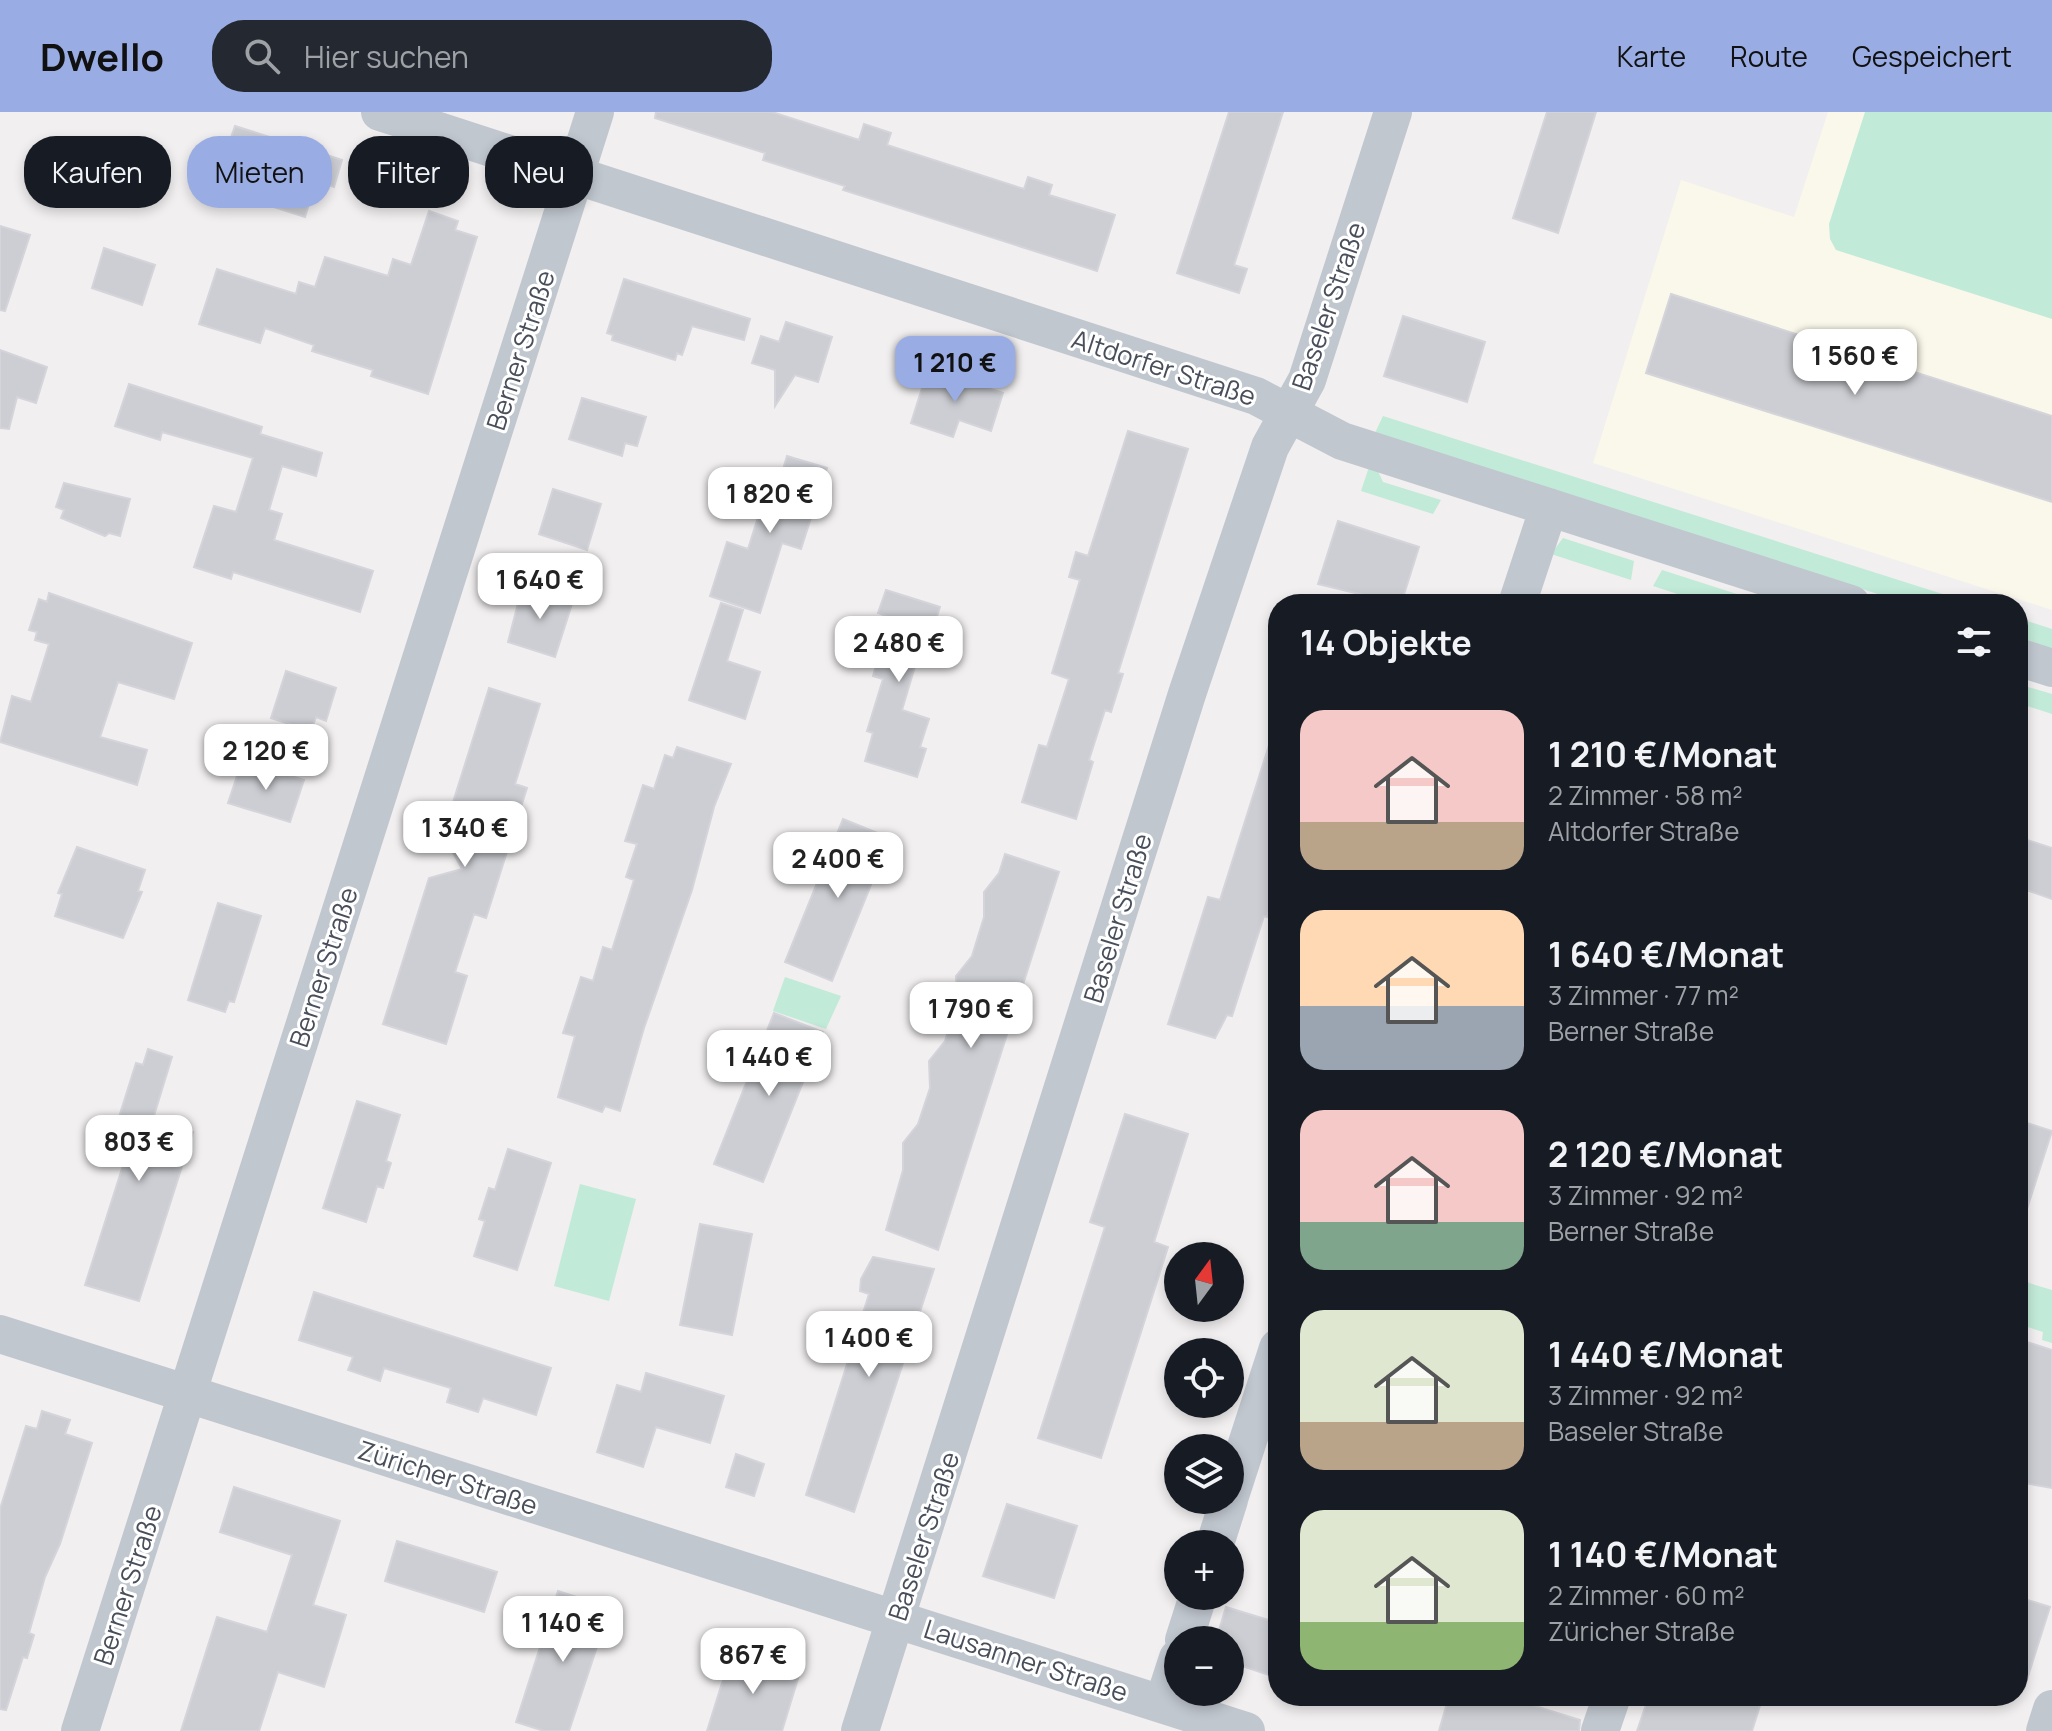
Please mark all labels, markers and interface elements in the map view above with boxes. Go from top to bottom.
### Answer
search box [212,20,772,92]
text: Dwello [40,30,164,82]
icon: search [240,34,284,78]
text: Hier suchen [304,36,469,77]
text: Karte [1617,37,1686,75]
text: Route [1730,37,1808,75]
text: Gespeichert [1852,37,2012,75]
chip: Kaufen [24,136,171,208]
chip: Mieten [187,136,332,208]
chip: Filter [348,136,469,208]
chip: Neu [485,136,593,208]
street label: Baseler Straße [1282,217,1374,395]
street label: Berner Straße [477,265,563,435]
street label: Altdorfer Straße [1067,320,1261,414]
pin: 1 560 € [1781,329,1929,397]
pin: 1 210 € [881,336,1029,404]
text: 1 560 € [1811,337,1899,373]
text: 1 210 € [913,344,997,380]
pin: 1 820 € [696,467,844,535]
text: 1 820 € [726,475,814,511]
pin: 1 640 € [466,553,614,621]
text: 1 640 € [496,561,584,597]
pin: 2 480 € [825,616,973,684]
text: 14 Objekte [1300,619,1472,665]
icon: filters [1952,620,1996,664]
text: 2 480 € [853,624,945,660]
pin: 2 120 € [192,724,340,792]
text: 1 210 €/Monat [1548,731,1778,777]
text: 2 120 € [222,732,310,768]
icon: home [1364,742,1460,838]
text: 2 Zimmer · 58 m² [1548,777,1743,813]
pin: 1 340 € [391,801,539,869]
text: 1 340 € [421,809,509,845]
text: Altdorfer Straße [1548,813,1740,849]
street label: Baseler Straße [1074,829,1160,1007]
pin: 2 400 € [764,832,912,900]
text: 2 400 € [791,840,885,876]
street label: Berner Straße [280,882,366,1052]
text: 1 640 €/Monat [1548,931,1784,977]
icon: home [1364,942,1460,1038]
text: 3 Zimmer · 77 m² [1548,977,1739,1013]
pin: 1 790 € [897,982,1045,1050]
text: 1 790 € [928,990,1014,1026]
text: Berner Straße [1548,1013,1714,1049]
pin: 1 440 € [695,1030,843,1098]
text: 1 440 € [725,1038,813,1074]
pin: 803 € [83,1115,195,1183]
text: 803 € [103,1123,175,1159]
text: 2 120 €/Monat [1548,1131,1783,1177]
icon: home [1364,1142,1460,1238]
text: 3 Zimmer · 92 m² [1548,1177,1743,1213]
text: Berner Straße [1548,1213,1714,1249]
north arrow [1164,1242,1244,1322]
map controls [1164,1242,1244,1706]
pin: 1 400 € [795,1311,943,1379]
text: 1 400 € [824,1319,914,1355]
text: 1 440 €/Monat [1548,1331,1783,1377]
button: locate [1164,1338,1244,1418]
icon: home [1364,1342,1460,1438]
text: 3 Zimmer · 92 m² [1548,1377,1743,1413]
text: Baseler Straße [1548,1413,1724,1449]
street label: Züricher Straße [354,1431,542,1523]
button: layers [1164,1434,1244,1514]
street label: Baseler Straße [879,1447,967,1625]
street label: Berner Straße [84,1500,170,1670]
button: + [1164,1530,1244,1610]
text: 1 140 €/Monat [1548,1531,1778,1577]
icon: home [1364,1542,1460,1638]
text: 2 Zimmer · 60 m² [1548,1577,1745,1613]
pin: 1 140 € [489,1596,637,1664]
text: 1 140 € [521,1604,605,1640]
street label: Lausanner Straße [919,1610,1133,1710]
text: Züricher Straße [1548,1613,1735,1649]
button: − [1164,1626,1244,1706]
pin: 867 € [697,1628,809,1696]
text: 867 € [719,1636,787,1672]

